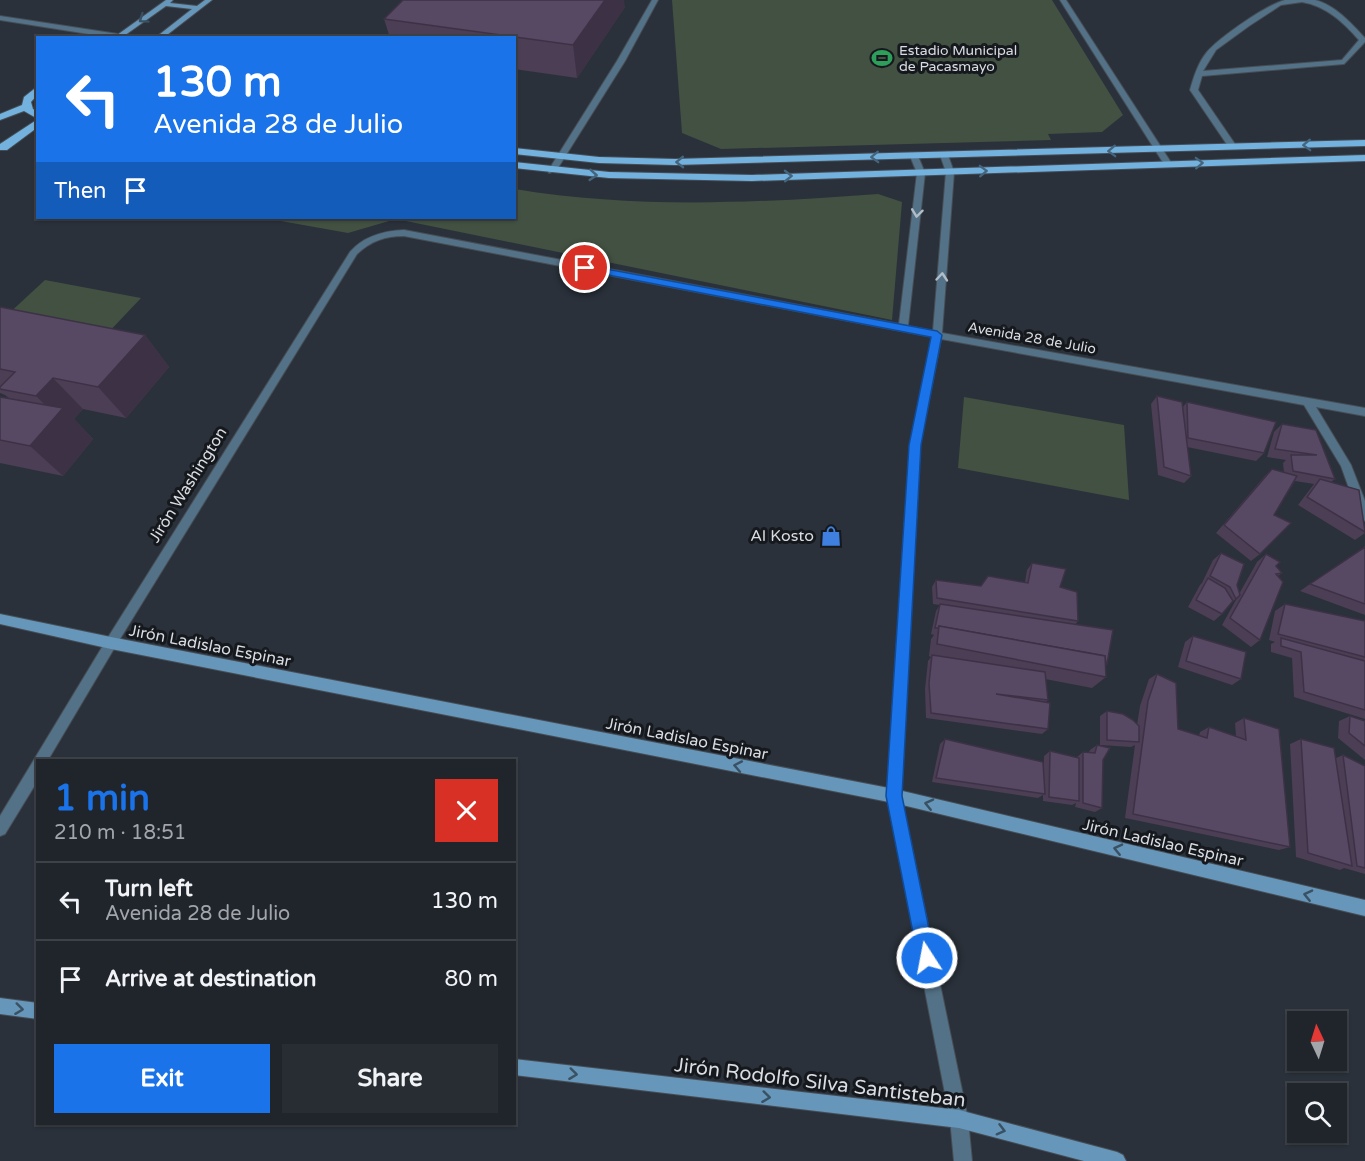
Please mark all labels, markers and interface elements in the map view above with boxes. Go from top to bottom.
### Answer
one-way arrow [138,12,149,23]
place label: Estadio Municipal de Pacasmayo [899,42,1017,75]
sports icon: Estadio Municipal de Pacasmayo [870,46,894,70]
text: 130 m [153,57,282,108]
icon: left [54,60,132,138]
text: Avenida 28 de Julio [153,108,403,141]
one-way arrow [1302,139,1311,151]
one-way arrow [1107,144,1116,157]
one-way arrow [870,151,879,163]
one-way arrow [675,156,684,168]
one-way arrow [1195,157,1204,169]
one-way arrow [979,164,988,177]
one-way arrow [589,168,598,181]
one-way arrow [784,170,793,182]
icon: arrive [119,174,152,207]
text: Then [54,178,107,204]
one-way arrow [911,208,924,217]
pin [559,242,610,293]
icon: arrive [568,251,601,284]
one-way arrow [935,272,948,281]
street label: Avenida 28 de Julio [967,318,1097,358]
street label: Jirón Washington [144,424,232,546]
shop icon: Al Kosto [819,524,843,548]
place label: Al Kosto [750,526,814,546]
street label: Jirón Ladislao Espinar [127,620,294,672]
street label: Jirón Ladislao Espinar [604,713,771,765]
one-way arrow [733,760,743,773]
text: 1 min [54,777,150,820]
button: close [435,779,498,842]
one-way arrow [924,799,934,812]
street label: Jirón Ladislao Espinar [1081,815,1246,871]
text: 210 m · 18:51 [54,821,186,845]
one-way arrow [1114,844,1124,857]
text: Turn left [105,876,193,902]
icon: left [54,885,87,918]
text: 130 m [431,888,498,914]
one-way arrow [1303,889,1313,902]
text: Avenida 28 de Julio [105,902,290,926]
position arrow [895,926,959,990]
icon: arrive [54,963,87,996]
text: Arrive at destination [105,966,316,992]
text: 80 m [444,966,498,992]
one-way arrow [14,1002,23,1014]
north arrow [1287,1011,1347,1071]
map controls [1287,1011,1347,1143]
button: Exit [54,1044,270,1113]
button: Share [282,1044,498,1113]
street label: Jirón Rodolfo Silva Santisteban [673,1053,967,1113]
one-way arrow [568,1067,577,1080]
button: search [1287,1083,1347,1143]
one-way arrow [762,1090,771,1102]
one-way arrow [995,1123,1005,1136]

